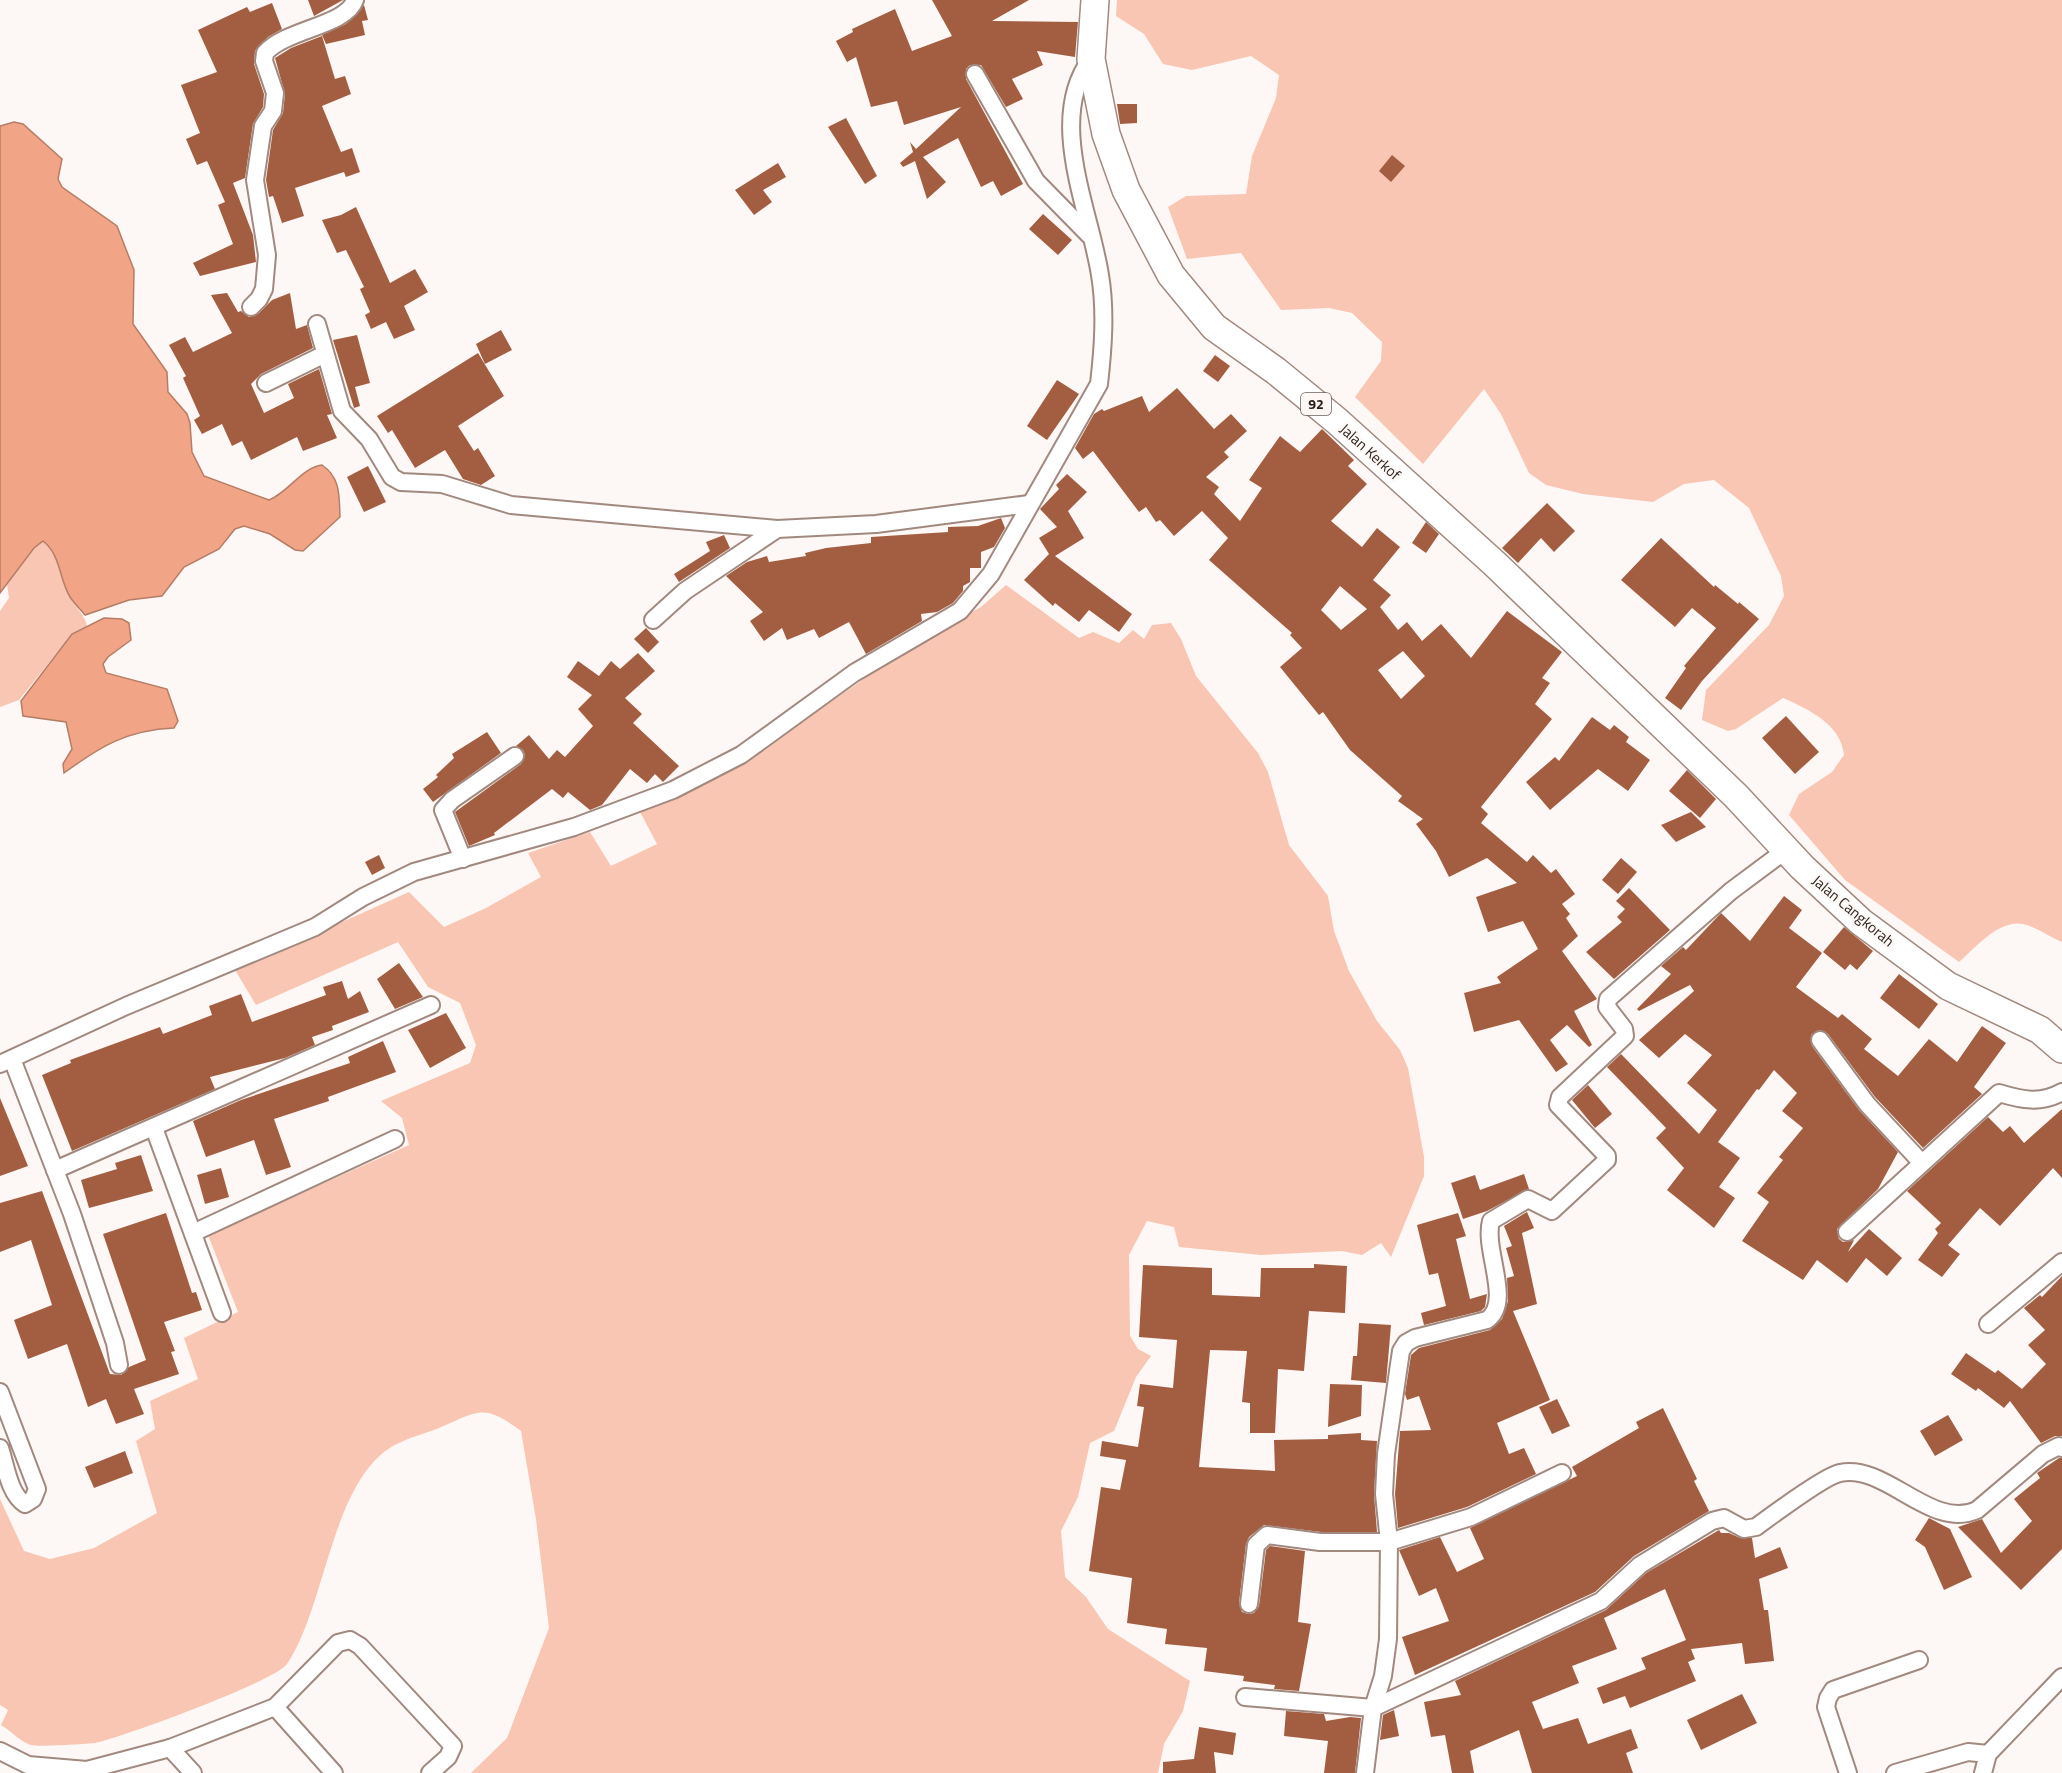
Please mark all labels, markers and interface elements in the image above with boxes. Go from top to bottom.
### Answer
road number: 92 [1301,393,1331,415]
street label: Jalan Kerkof [1335,418,1406,485]
street label: Jalan Cangkorah [1807,869,1900,952]

